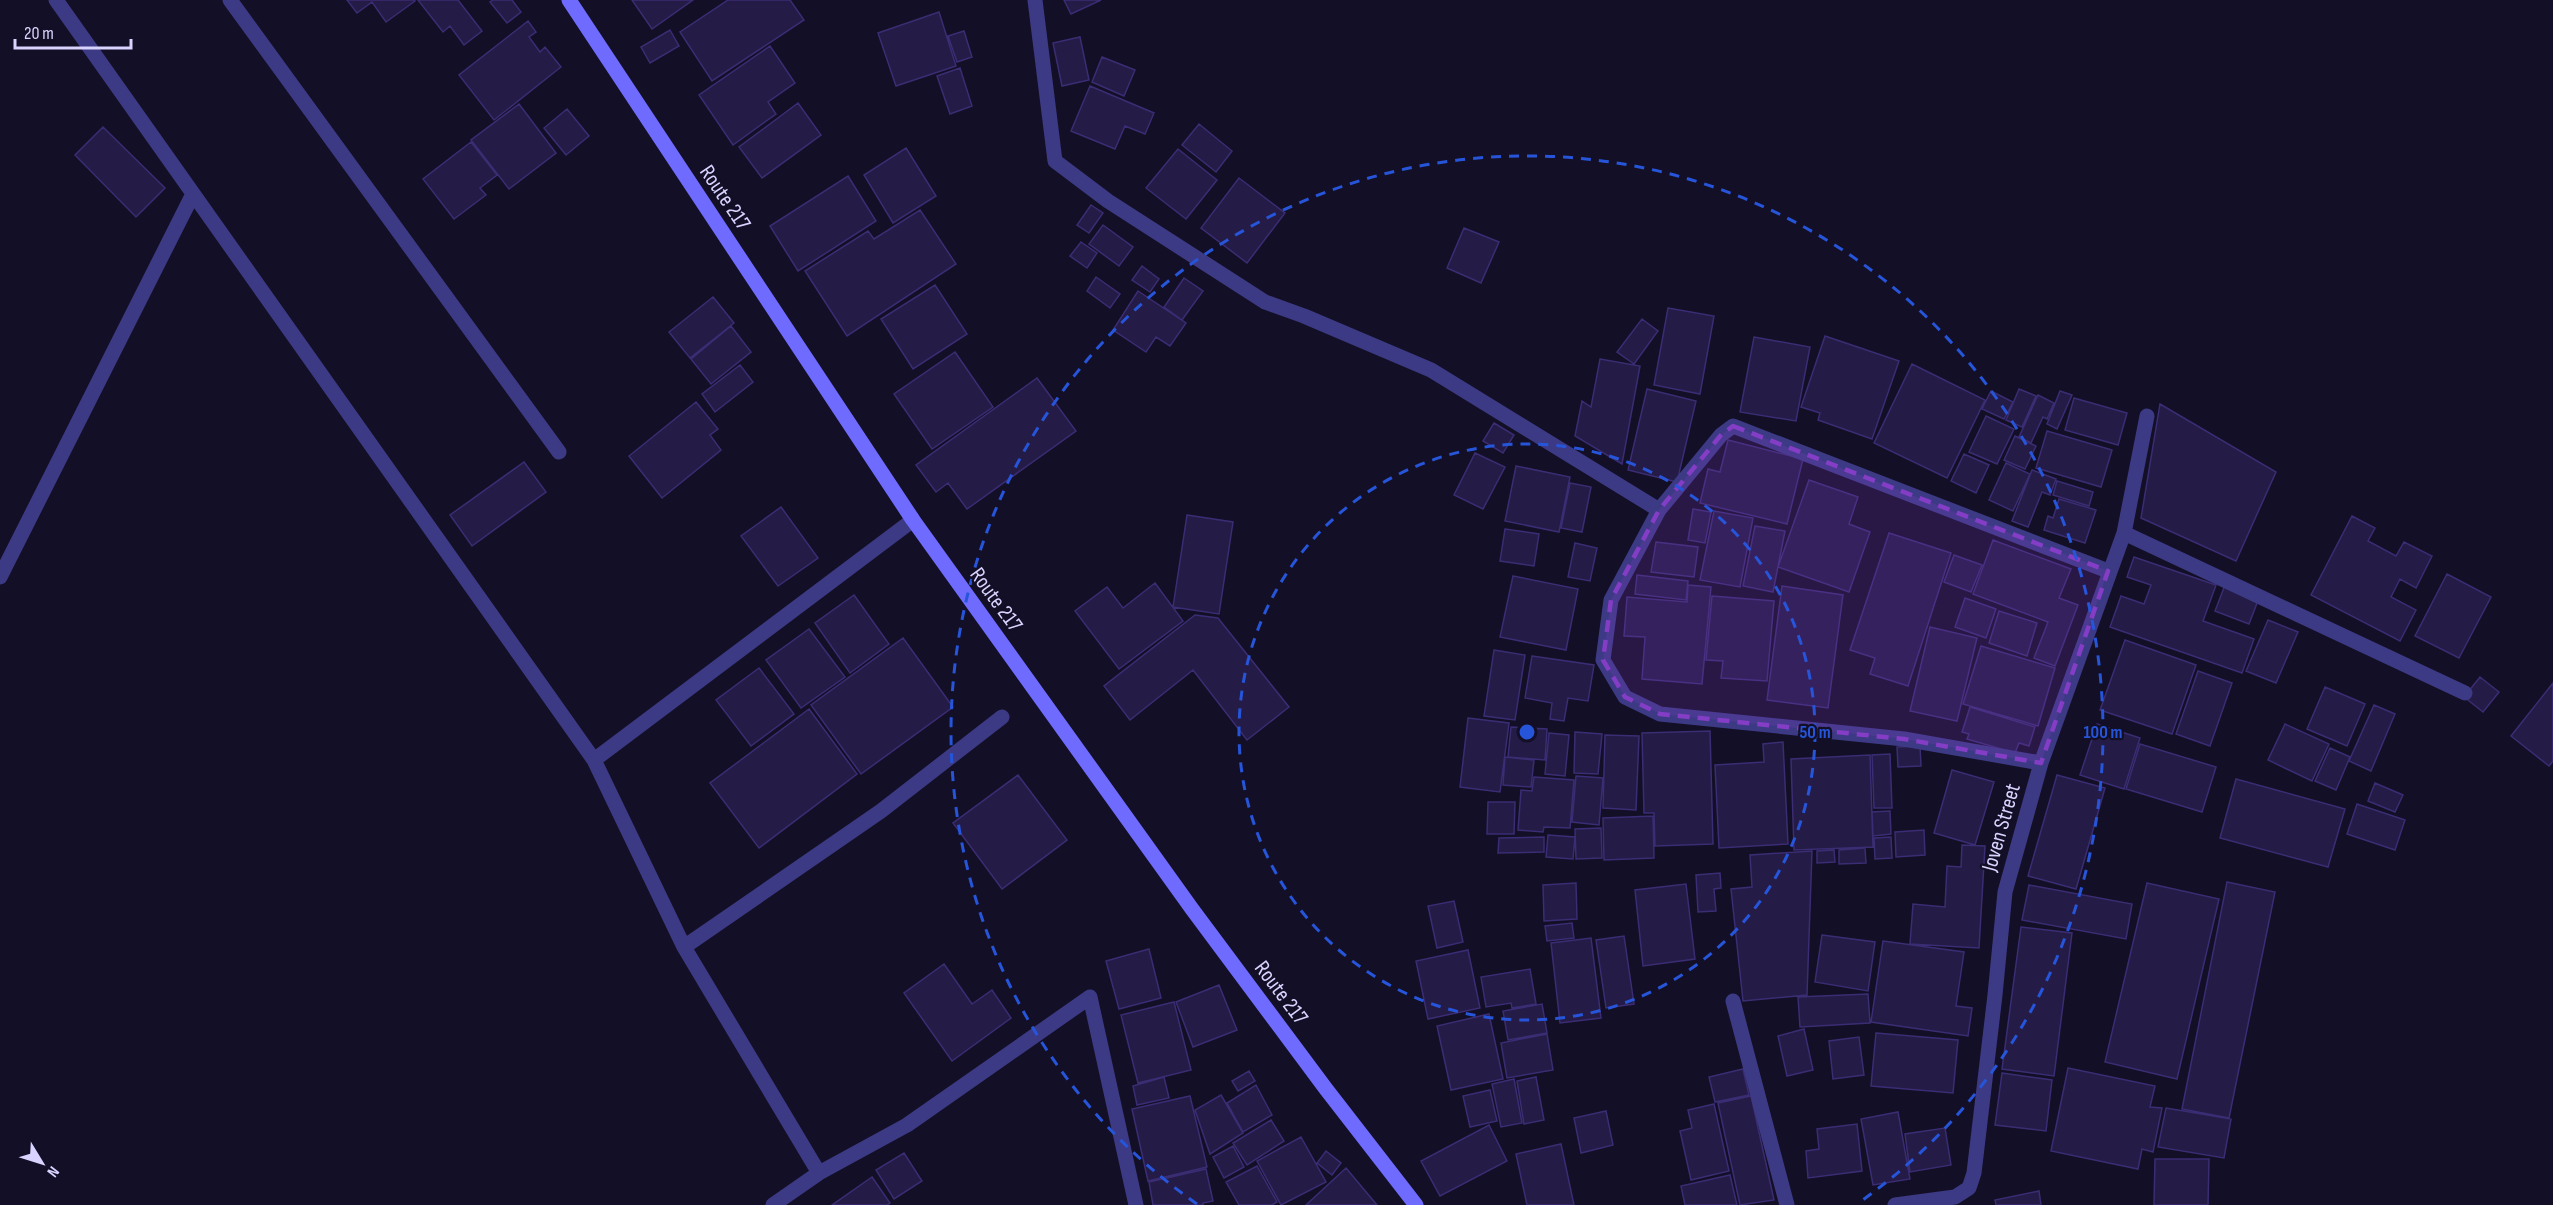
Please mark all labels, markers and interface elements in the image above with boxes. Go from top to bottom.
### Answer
scale bar [15,12,130,50]
text: 20 m [24,23,54,44]
street label: Route 217 [693,160,756,236]
street label: Route 217 [963,563,1028,637]
centre of rings [1517,722,1537,742]
text: 50 m [1799,722,1831,743]
text: 100 m [2084,722,2123,743]
street label: Joven Street [1976,780,2027,875]
street label: Route 217 [1248,956,1314,1030]
north arrow [12,1133,72,1193]
text: N [43,1162,63,1181]

